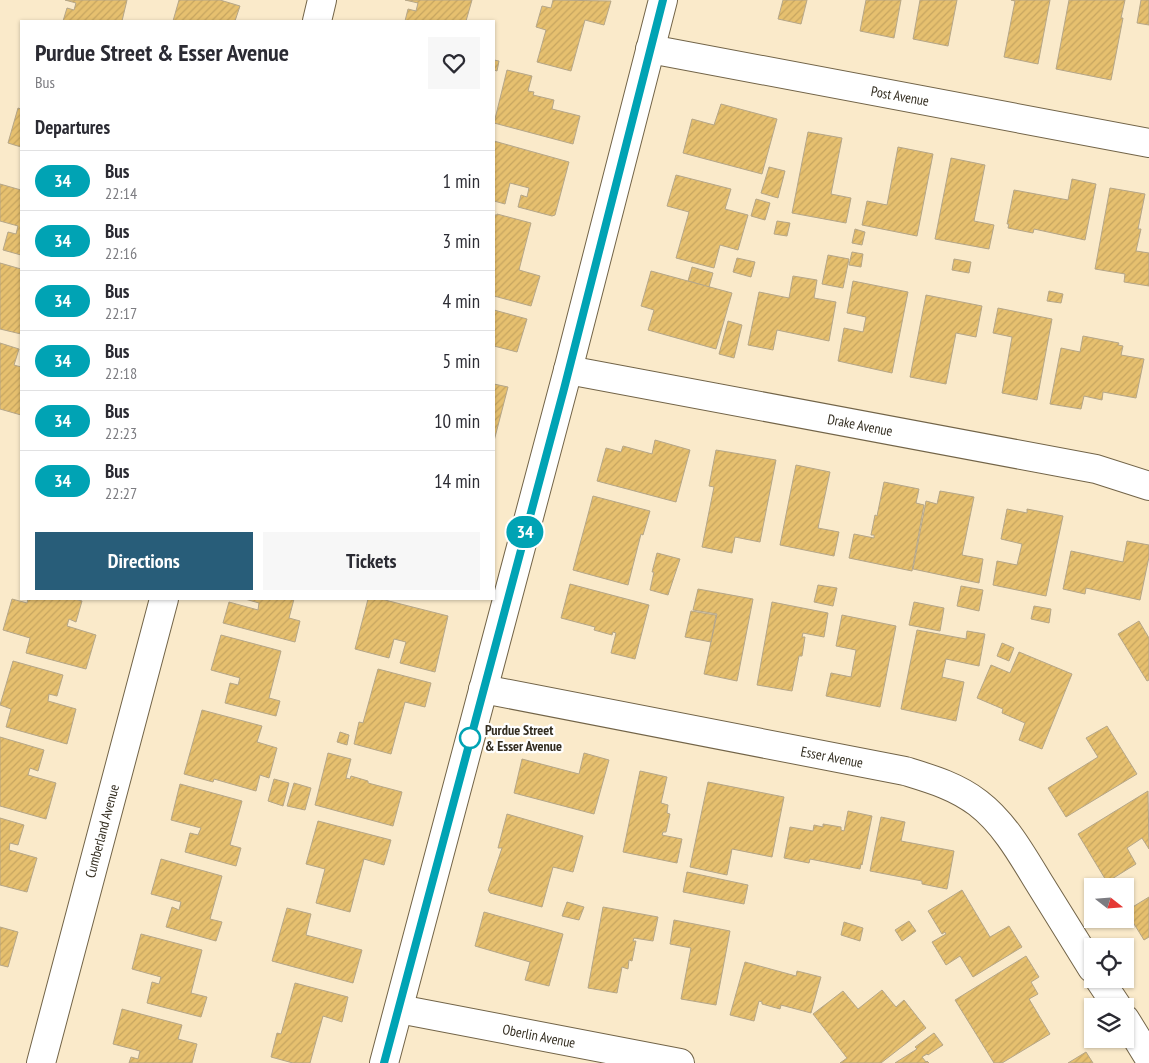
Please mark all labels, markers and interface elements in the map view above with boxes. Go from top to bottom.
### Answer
text: Purdue Street & Esser Avenue [35,37,289,68]
button: heart [428,37,480,89]
text: Bus [35,72,55,92]
street label: Post Avenue [870,82,931,110]
text: Departures [35,115,110,139]
text: Bus [105,159,129,183]
text: 34 [54,169,71,192]
text: 1 min [443,169,480,193]
text: 22:14 [105,183,137,203]
text: Bus [105,219,129,243]
text: 34 [54,229,71,252]
text: 3 min [443,229,480,253]
text: 22:16 [105,243,137,263]
text: Bus [105,279,129,303]
text: 34 [54,289,71,312]
text: 4 min [443,289,480,313]
text: 22:17 [105,303,137,323]
text: Bus [105,339,129,363]
text: 34 [54,349,71,372]
text: 5 min [443,349,480,373]
text: 22:18 [105,363,137,383]
text: Bus [105,399,129,423]
text: 34 [54,409,71,432]
text: 10 min [434,409,480,433]
street label: Drake Avenue [826,410,894,440]
text: 22:23 [105,423,137,443]
text: Bus [105,459,129,483]
text: 34 [54,469,71,492]
text: 14 min [434,469,480,493]
text: 22:27 [105,483,137,503]
line badge: 34 [502,516,548,548]
text: 34 [516,520,534,543]
button: Directions [35,532,253,590]
button: Tickets [263,532,480,590]
place label: Purdue Street & Esser Avenue [485,721,562,755]
marker: Purdue Street & Esser Avenue [459,727,481,749]
street label: Esser Avenue [799,742,865,772]
street label: Cumberland Avenue [81,782,123,880]
north arrow [1084,878,1134,928]
map controls [1084,878,1134,1048]
button: locate [1084,938,1134,988]
button: layers [1084,998,1134,1048]
street label: Oberlin Avenue [501,1020,577,1052]

